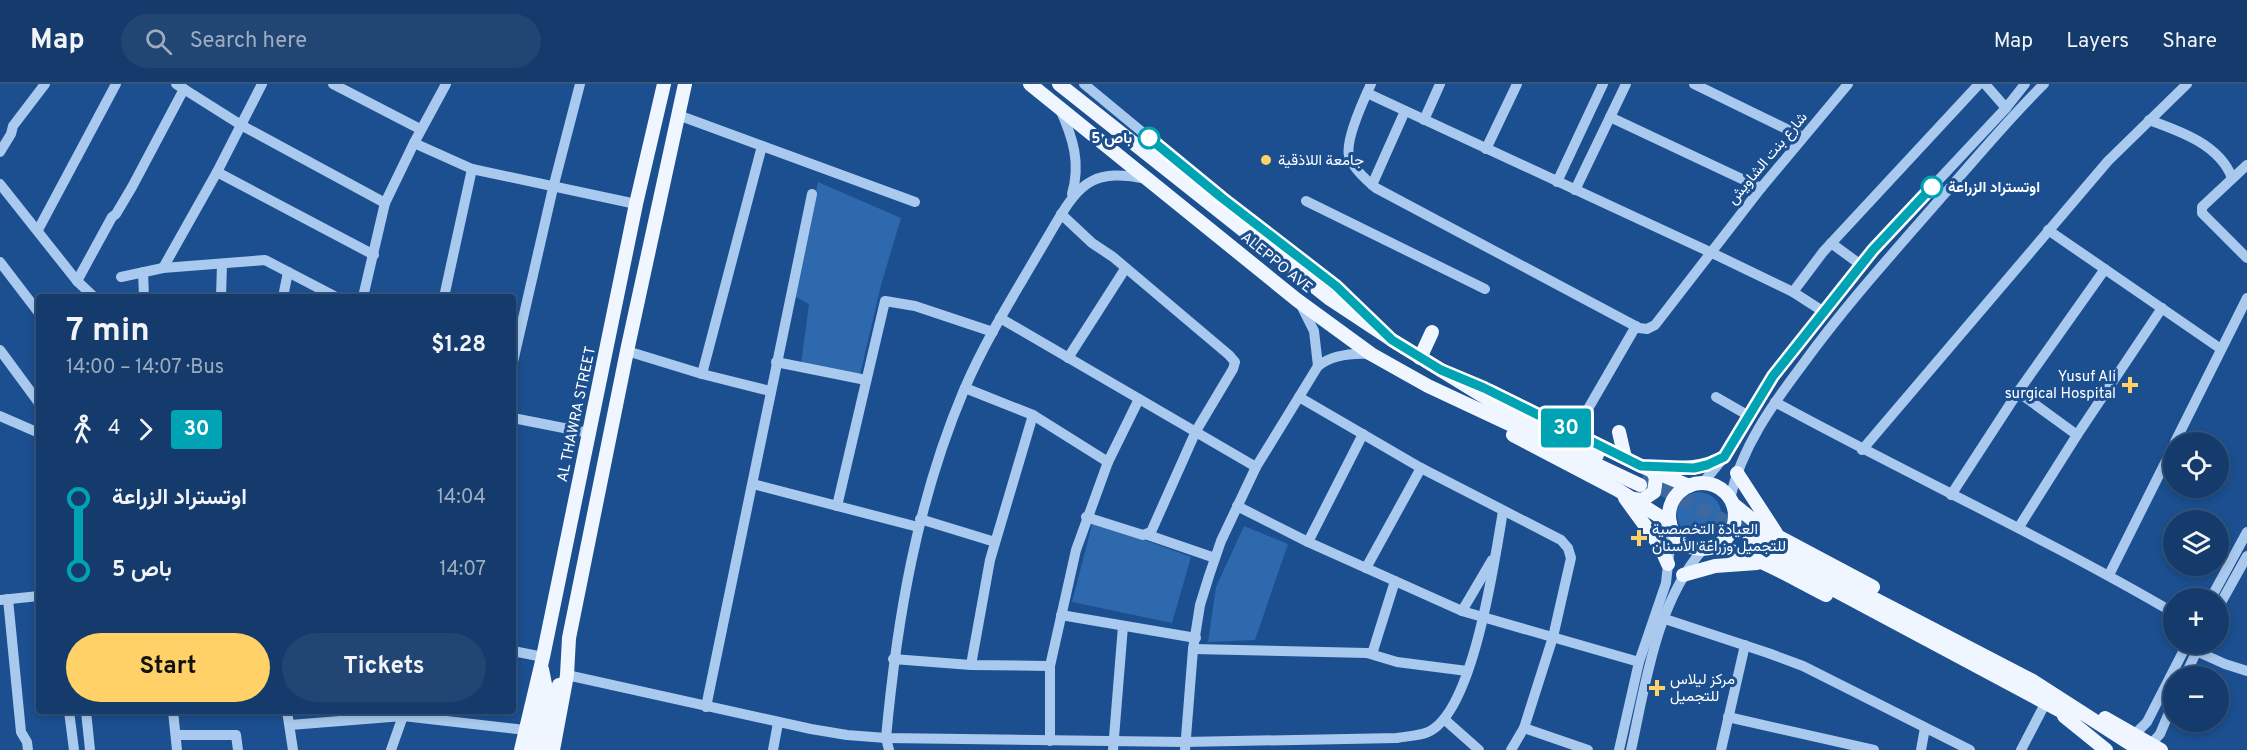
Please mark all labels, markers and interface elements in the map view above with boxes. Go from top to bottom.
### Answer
search box [121,14,541,68]
text: Map [30,23,85,59]
icon: search [142,25,175,58]
text: Search here [190,28,307,55]
text: Map [1994,28,2033,55]
text: Layers [2066,28,2129,55]
text: Share [2162,28,2217,55]
street label: شارع بنت الشاويش [1724,109,1812,209]
marker: باص 5 [1138,127,1160,149]
place label: باص 5 [1091,130,1132,149]
place label: جامعة اللاذقية [1278,152,1364,171]
marker: جامعة اللاذقية [1259,153,1273,167]
marker: اوتستراد الزراعة [1921,176,1943,198]
place label: اوتستراد الزراعة [1948,179,2040,198]
street label: ALEPPO AVE [1236,228,1316,298]
text: 7 min [66,311,150,353]
text: $1.28 [431,332,486,359]
street label: AL THAWRA STREET [554,345,601,484]
text: 14:00 – 14:07 · Bus [66,355,224,381]
place label: Yusuf Ali surgical Hospital [2005,368,2116,404]
marker: Yusuf Ali surgical Hospital [2121,376,2139,394]
line badge: 30 [1539,408,1593,448]
icon: walk [66,413,99,446]
icon: forward [129,413,162,446]
text: 30 [1553,415,1579,442]
text: 4 [108,416,120,442]
text: 30 [183,416,210,443]
map controls [2163,432,2229,732]
button: locate [2163,432,2229,498]
text: اوتستراد الزراعة [112,485,247,512]
text: 14:04 [437,485,486,511]
button: layers [2163,510,2229,576]
place label: العيادة التخصصية للتجميل وزراعة الأسنان [1652,521,1786,557]
marker: العيادة التخصصية للتجميل وزراعة الأسنان [1630,529,1648,547]
text: باص 5 [112,557,172,584]
text: 14:07 [439,557,486,583]
button: + [2163,588,2229,654]
button: Start [66,633,270,702]
button: Tickets [282,633,486,702]
button: − [2163,666,2229,732]
place label: مركز ليلاس للتجميل [1670,671,1735,707]
marker: مركز ليلاس للتجميل [1648,679,1666,697]

